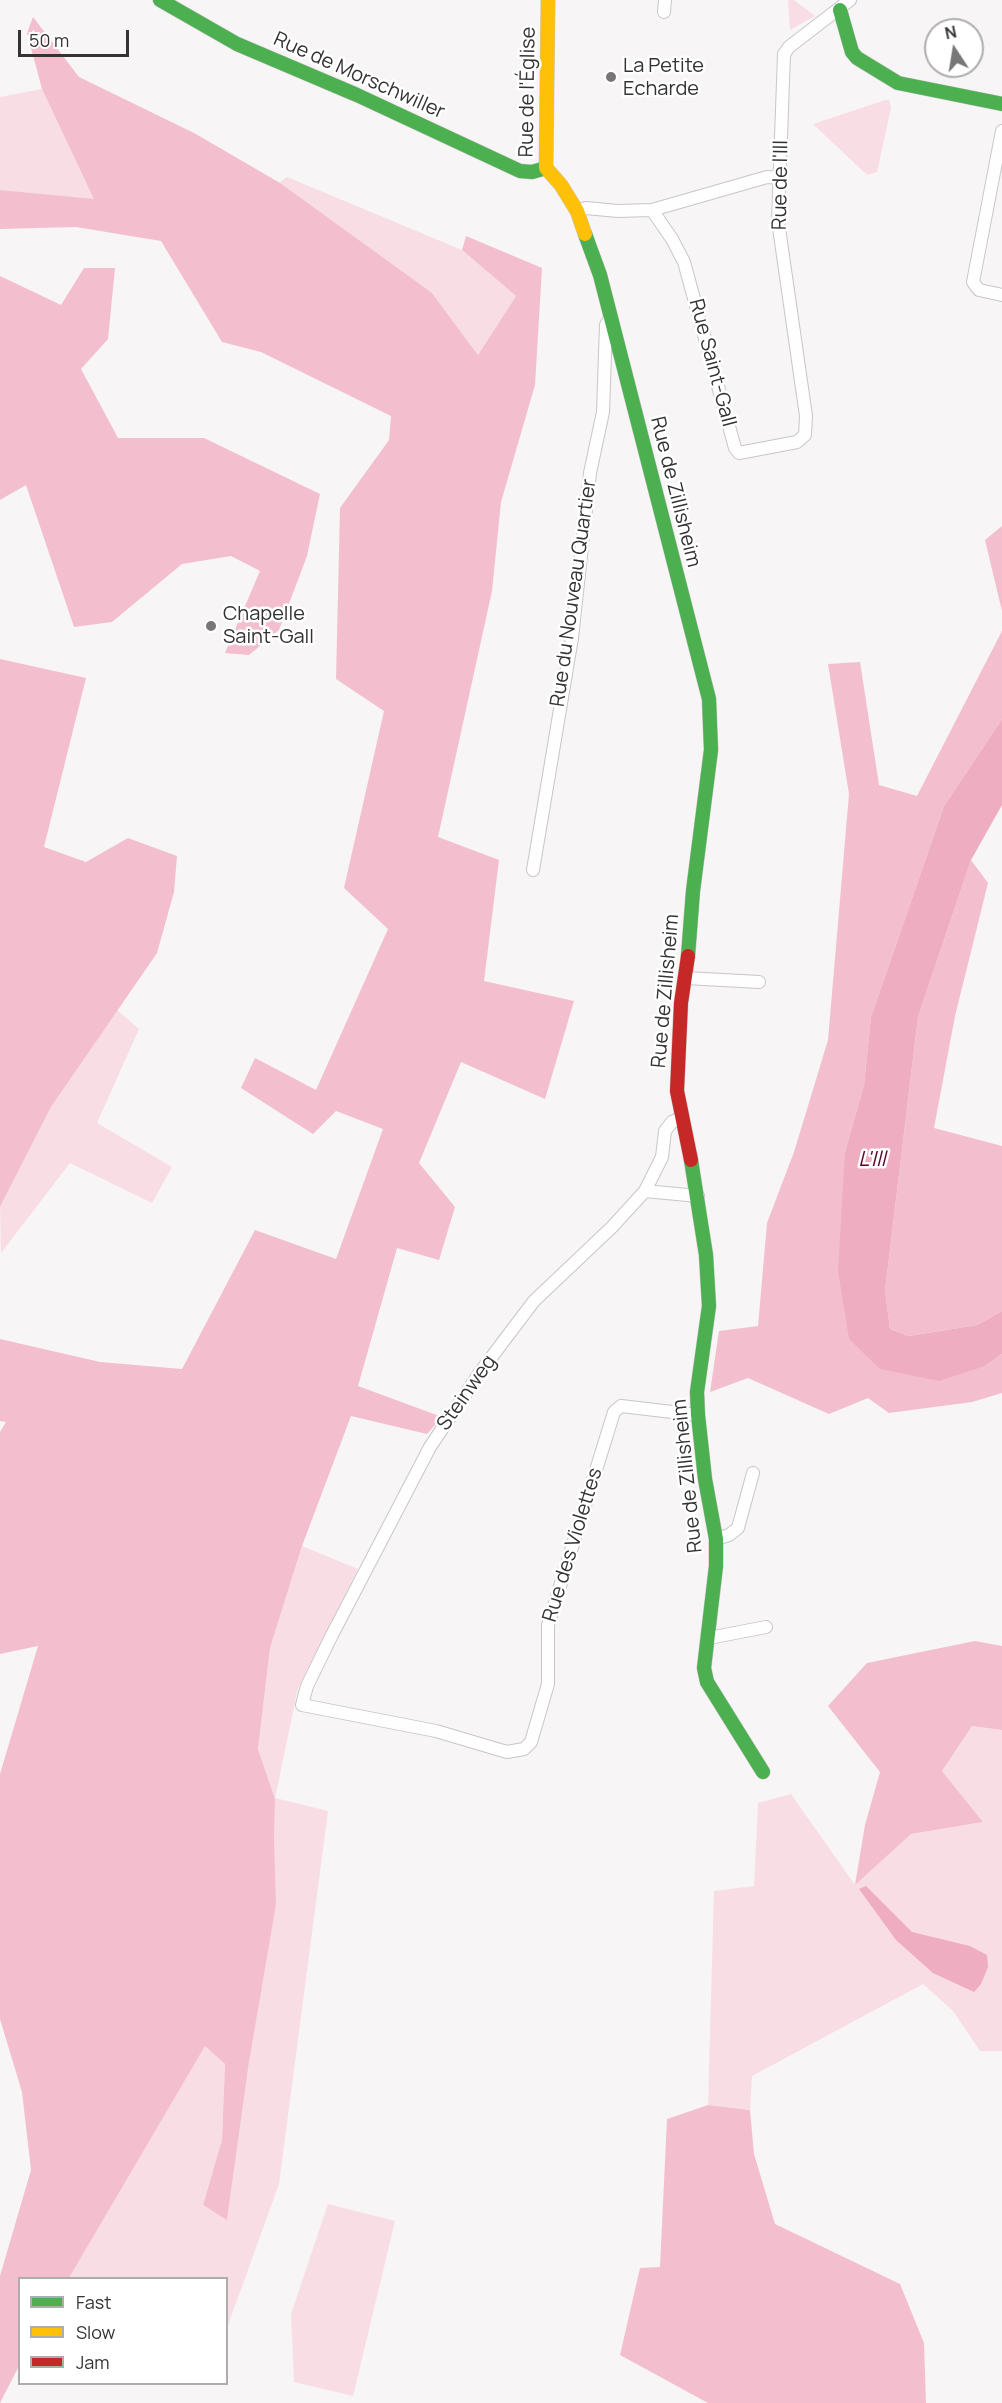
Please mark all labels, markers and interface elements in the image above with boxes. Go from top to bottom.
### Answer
scale bar [21,18,132,56]
north arrow [924,18,984,78]
text: N [943,20,959,44]
street label: Rue de l'Église [515,26,541,158]
street label: Rue de Morschwiller [270,27,448,125]
text: 50 m [29,28,69,52]
place label: La Petite Echarde [623,54,704,101]
marker: La Petite Echarde [604,70,618,84]
street label: Rue de l'Ill [768,140,794,230]
street label: Rue Saint-Gall [683,297,741,429]
street label: Rue de Zillisheim [645,414,705,570]
street label: Rue du Nouveau Quartier [546,478,602,708]
place label: Chapelle Saint-Gall [223,602,314,649]
marker: Chapelle Saint-Gall [204,619,218,633]
street label: Rue de Zillisheim [647,913,685,1069]
water label: L'Ill [858,1147,886,1173]
street label: Steinweg [432,1351,502,1435]
street label: Rue de Zillisheim [668,1398,708,1554]
street label: Rue des Violettes [538,1465,608,1625]
legend [18,2277,228,2385]
text: Fast [76,2290,111,2314]
text: Slow [76,2320,115,2344]
text: Jam [76,2350,110,2374]

